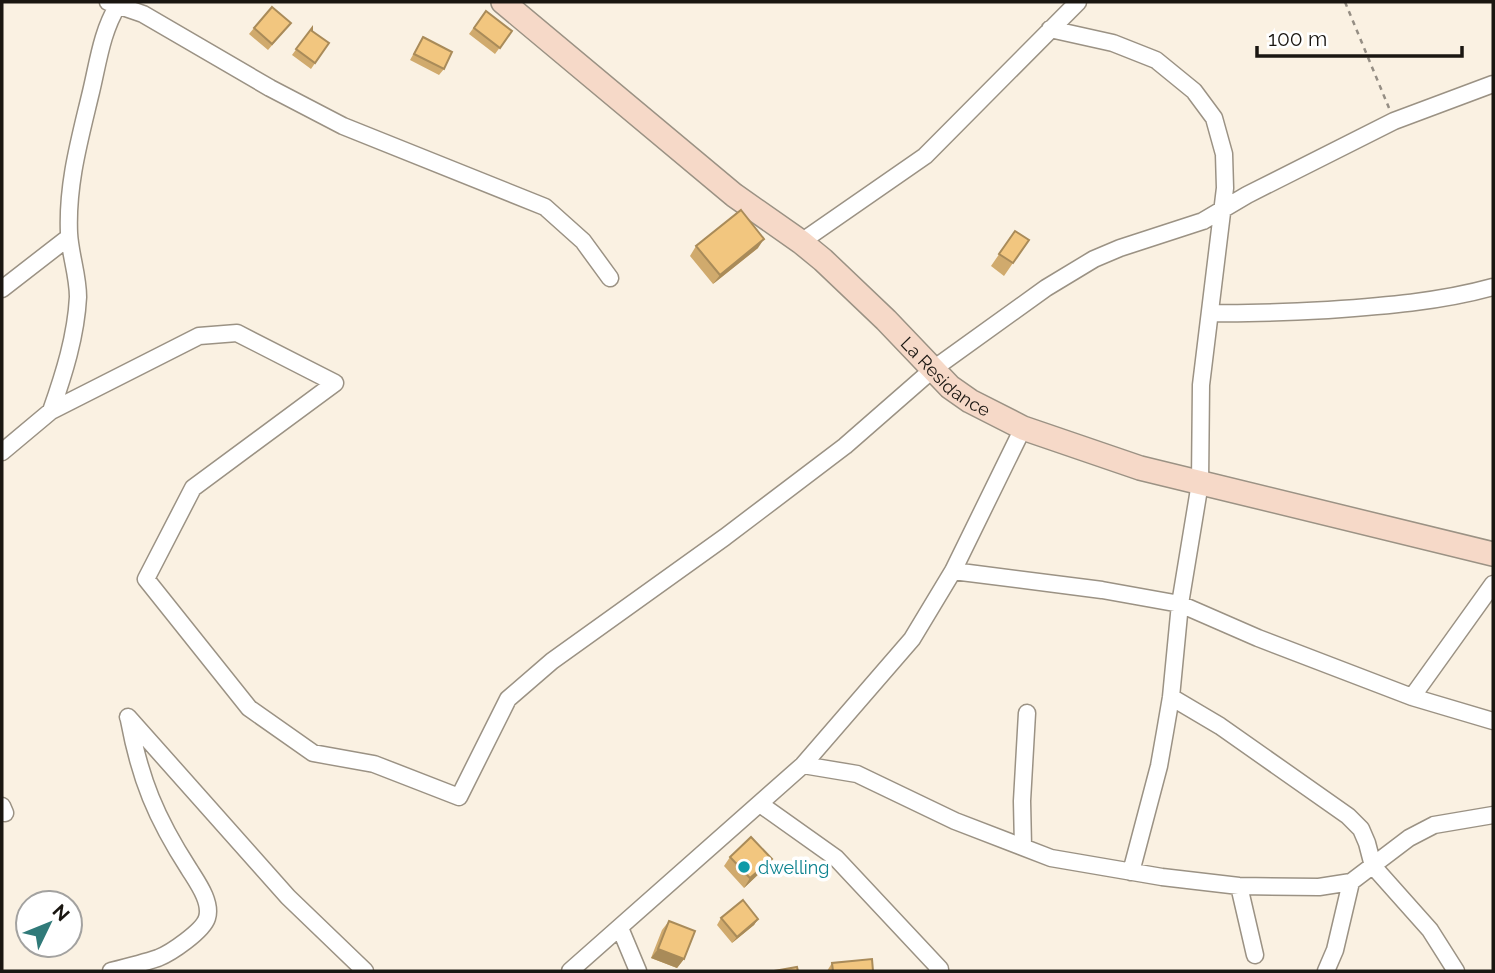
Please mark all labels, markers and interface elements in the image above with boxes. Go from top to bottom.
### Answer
scale bar [1257,14,1462,58]
text: 100 m [1268,26,1327,51]
street label: La Residance [897,332,994,420]
place label: dwelling [758,857,829,878]
marker: dwelling [736,859,752,875]
north arrow [14,889,84,959]
text: N [48,900,74,925]

